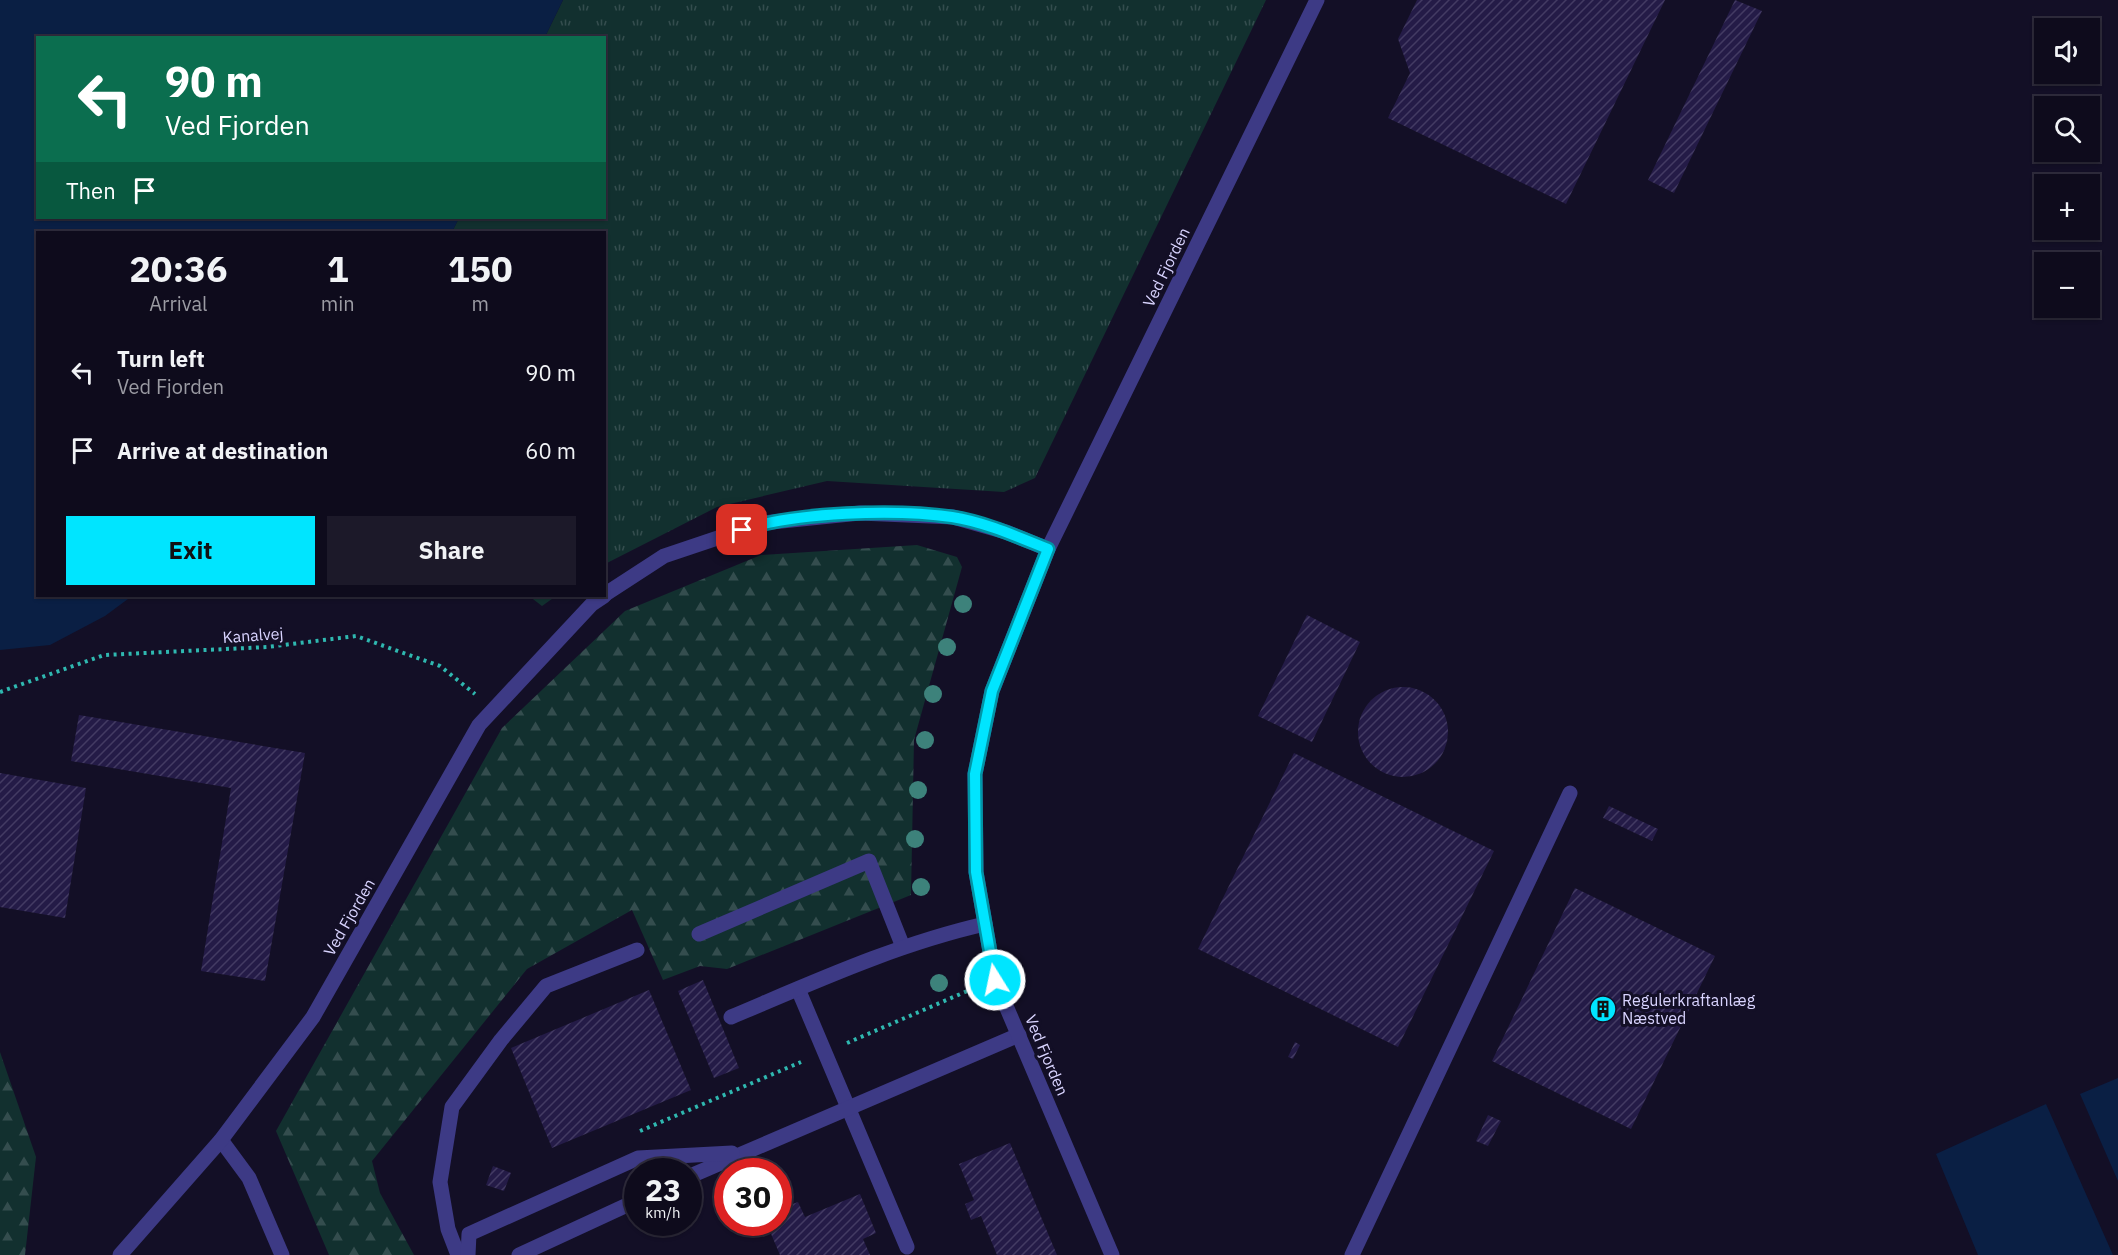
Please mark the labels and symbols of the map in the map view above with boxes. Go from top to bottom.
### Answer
street label: Ved Fjorden [1138,224,1194,310]
pin [716,504,767,555]
street label: Kanalvej [222,623,284,647]
street label: Ved Fjorden [319,875,379,959]
position arrow [963,948,1027,1012]
place label: Regulerkraftanlæg Næstved [1622,990,1756,1028]
building icon: Regulerkraftanlæg Næstved [1588,994,1618,1024]
street label: Ved Fjorden [1021,1012,1073,1098]
speed limit sign: 30 [714,1158,792,1236]

